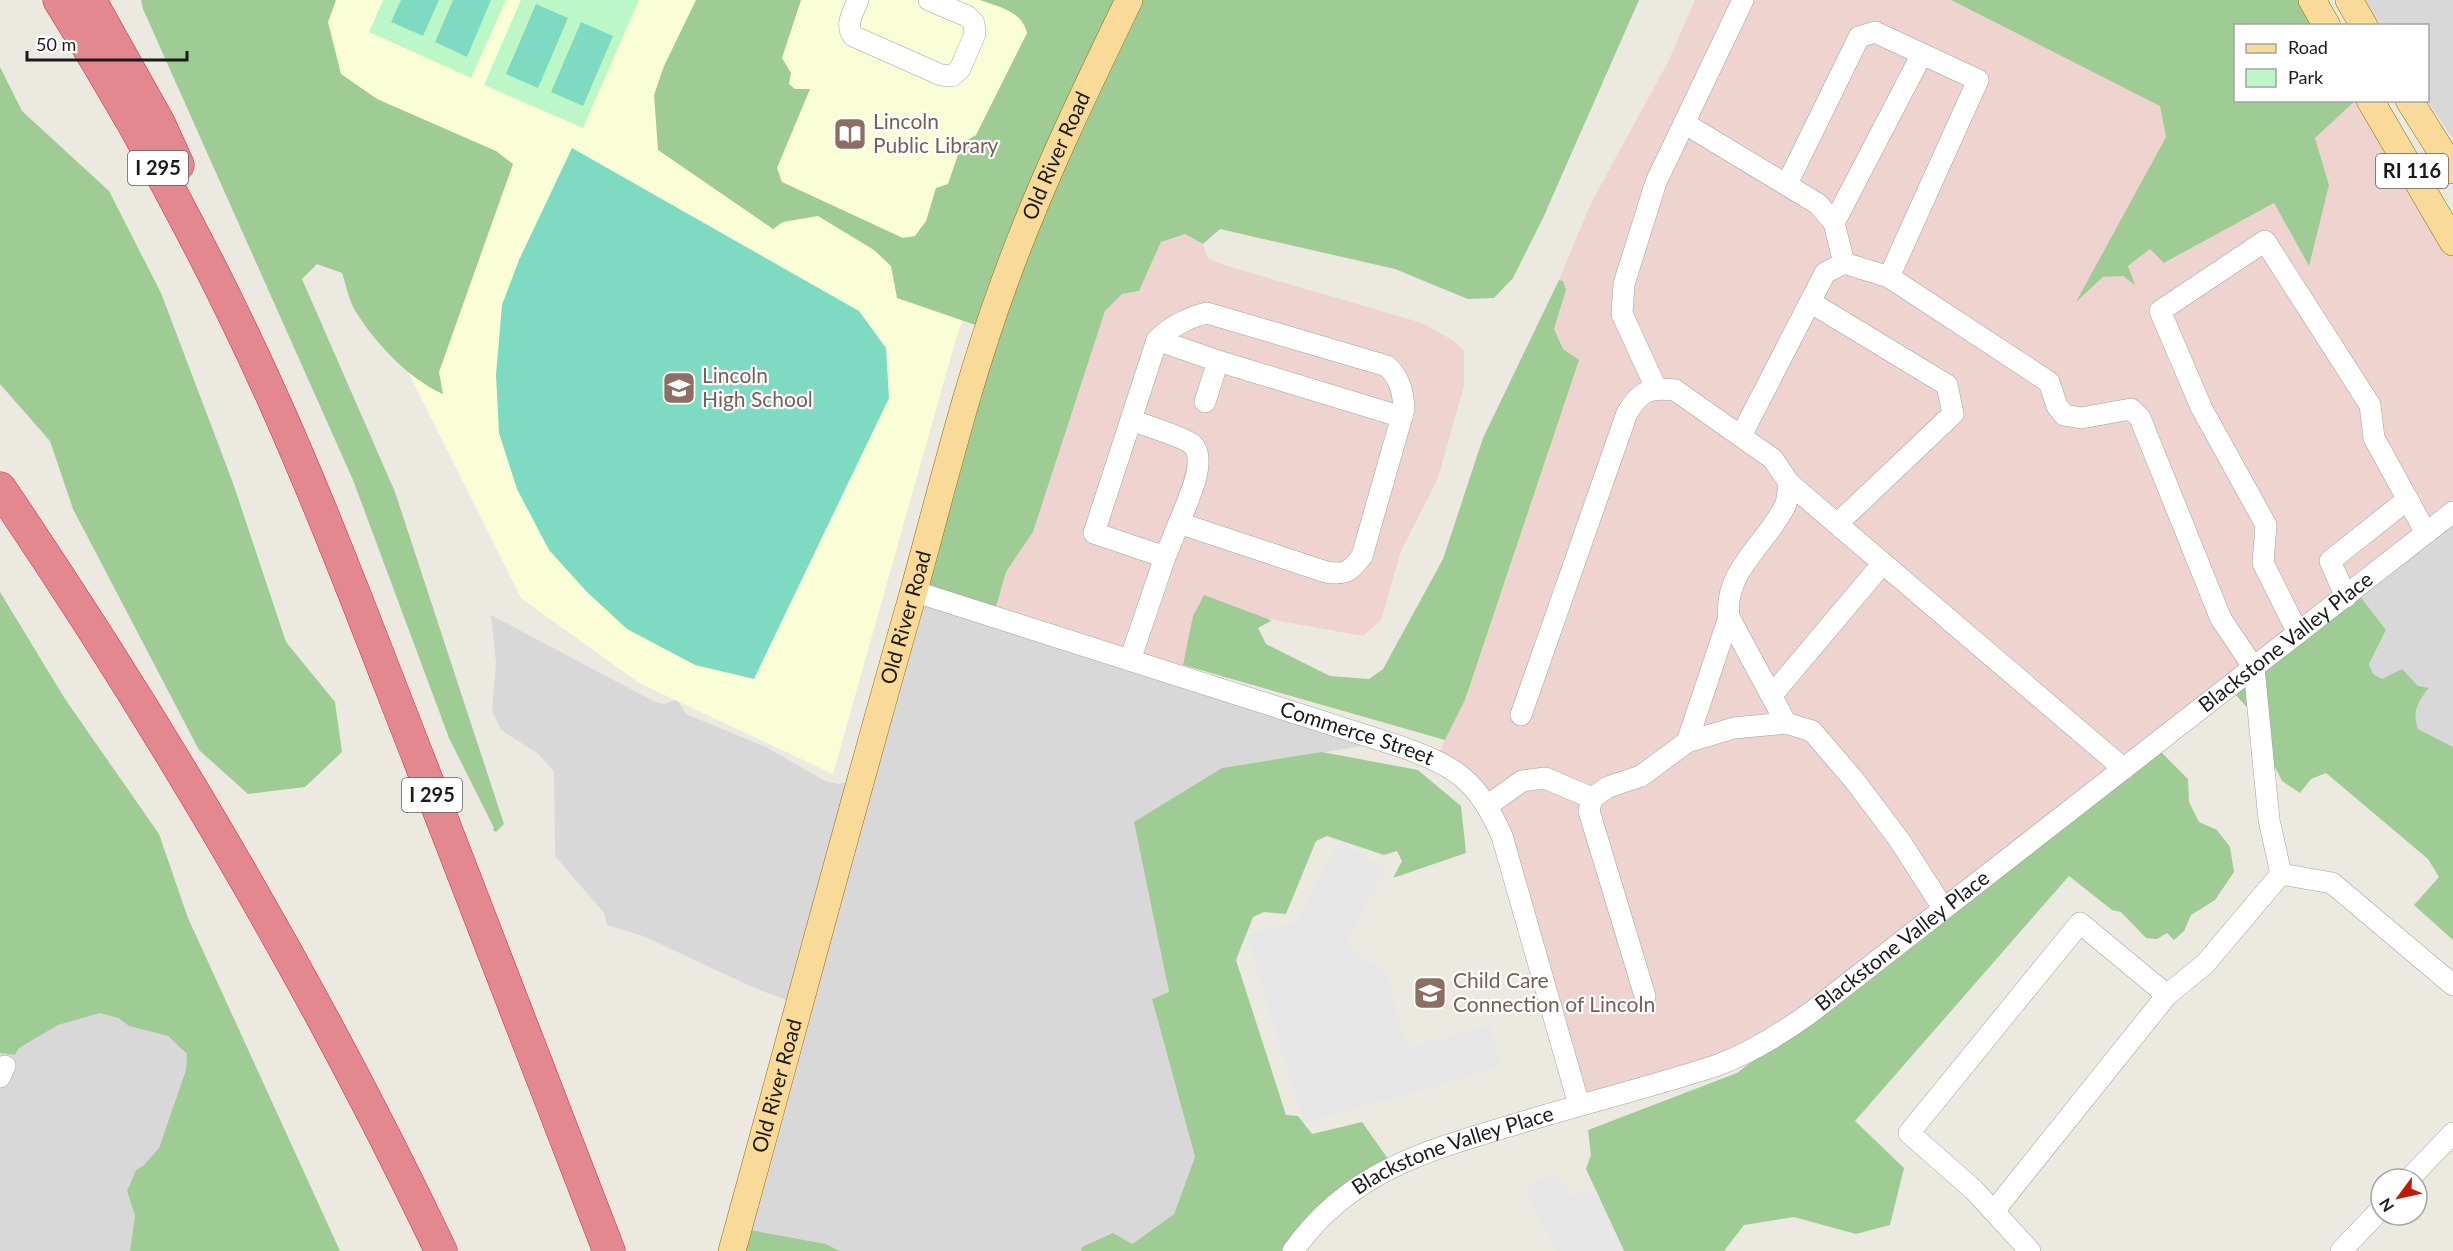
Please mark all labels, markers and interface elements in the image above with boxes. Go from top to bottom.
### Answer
scale bar [27,24,188,62]
legend [2234,24,2429,102]
text: 50 m [36,33,76,55]
text: Road [2288,36,2328,58]
text: Park [2288,66,2324,88]
street label: Old River Road [1016,87,1094,223]
place label: Lincoln Public Library [873,108,999,157]
library icon: Lincoln Public Library [832,116,868,152]
road number: I 295 [128,151,188,185]
road number: RI 116 [2376,154,2448,188]
place label: Lincoln High School [702,362,813,411]
school or university icon: Lincoln High School [661,370,697,406]
street label: Old River Road [874,548,935,687]
street label: Blackstone Valley Place [2193,566,2377,717]
street label: Commerce Street [1277,695,1439,770]
road number: I 295 [402,778,462,812]
street label: Blackstone Valley Place [1809,864,1994,1015]
place label: Child Care Connection of Lincoln [1453,967,1655,1016]
school or university icon: Child Care Connection of Lincoln [1412,975,1448,1011]
street label: Old River Road [746,1016,806,1155]
street label: Blackstone Valley Place [1347,1100,1556,1199]
north arrow [2369,1167,2429,1227]
text: N [2375,1195,2397,1216]

